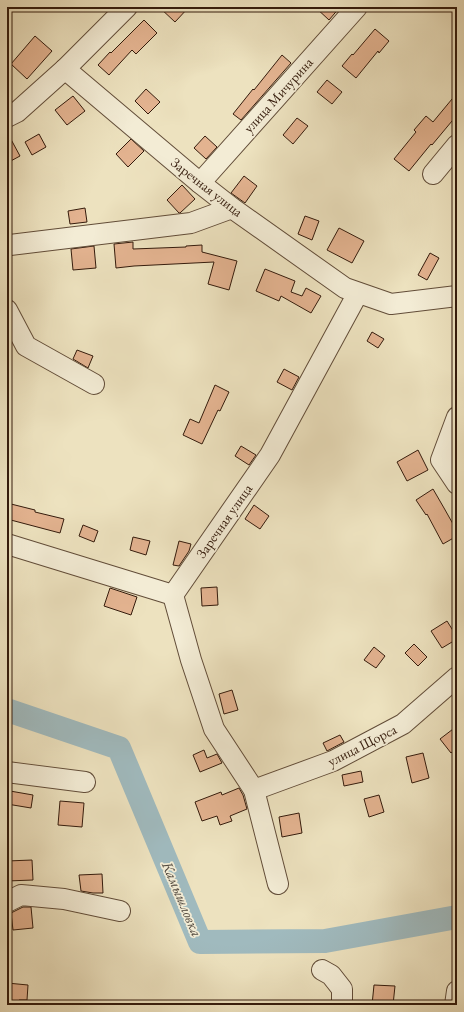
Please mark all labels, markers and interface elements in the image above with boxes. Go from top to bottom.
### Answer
street label: улица Мичурина [239,53,317,136]
street label: Заречная улица [167,153,247,221]
street label: Заречная улица [192,480,256,562]
street label: улица Щорса [324,720,400,770]
water label: Камышловка [158,857,207,939]

